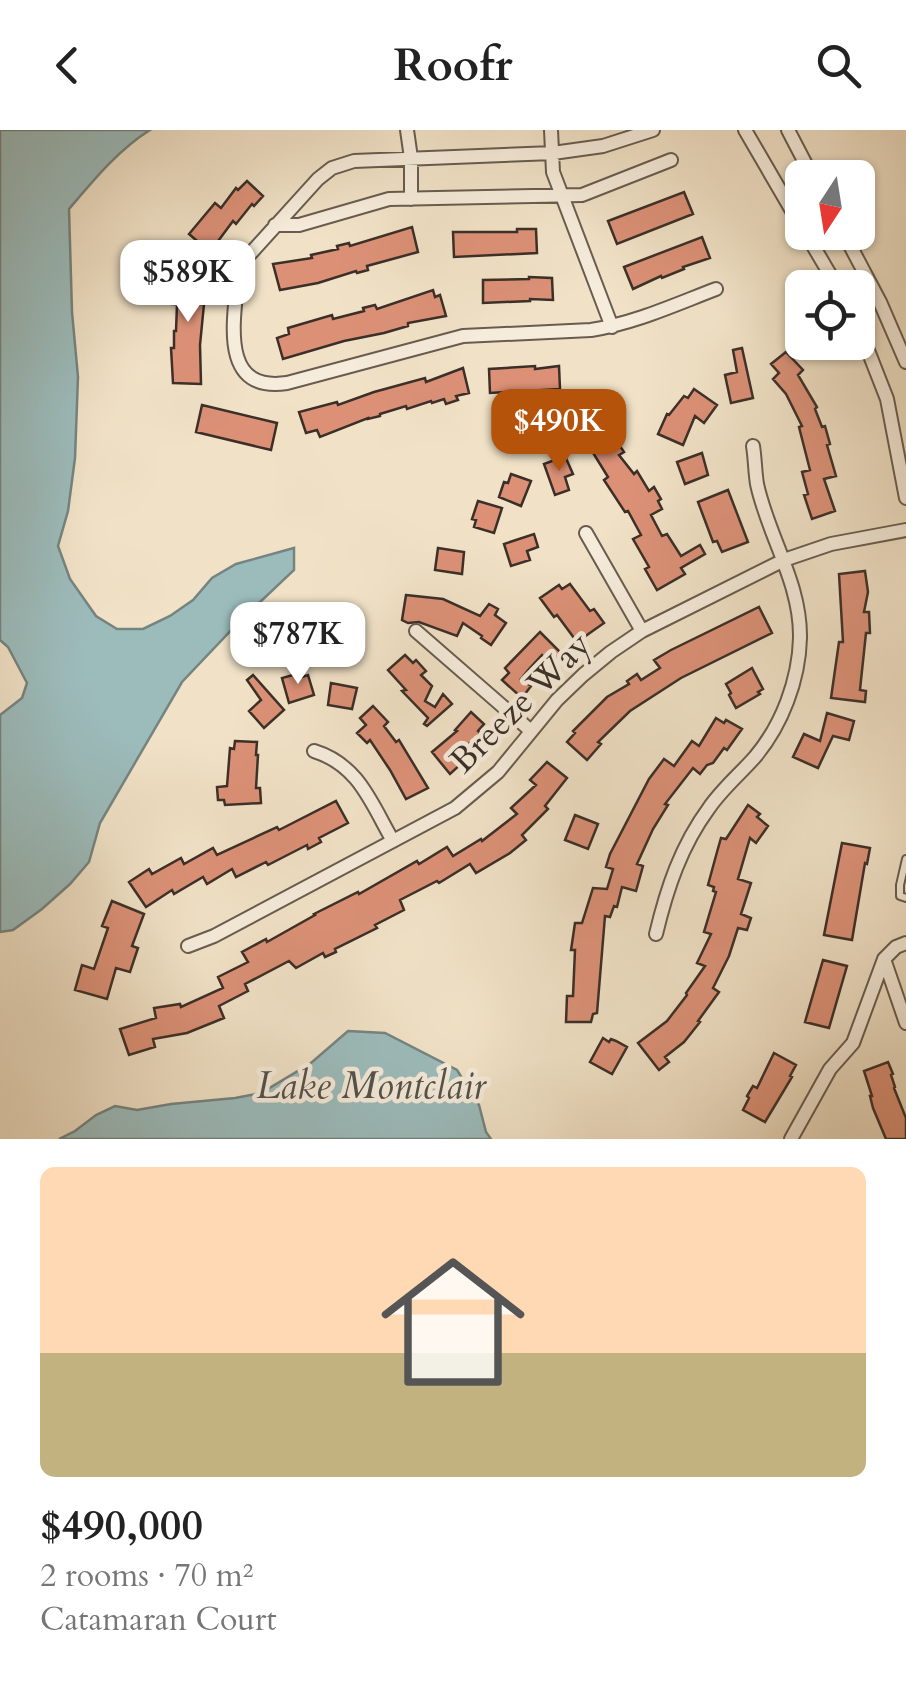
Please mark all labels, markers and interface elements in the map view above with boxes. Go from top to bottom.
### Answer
text: Roofr [393,35,513,96]
icon: back [40,38,95,93]
icon: search [811,38,866,93]
north arrow [785,160,875,250]
map controls [785,160,875,360]
pin: $589K [118,240,258,325]
text: $589K [142,250,234,294]
button: locate [785,270,875,360]
pin: $490K [489,389,629,474]
text: $490K [513,399,605,443]
pin: $787K [228,602,368,687]
text: $787K [252,612,344,656]
street label: Breeze Way [440,621,602,784]
water label: Lake Montclair [256,1060,487,1112]
icon: home [363,1232,543,1412]
text: $490,000 [40,1497,203,1554]
text: 2 rooms · 70 m² [40,1554,253,1598]
text: Catamaran Court [40,1598,277,1642]

